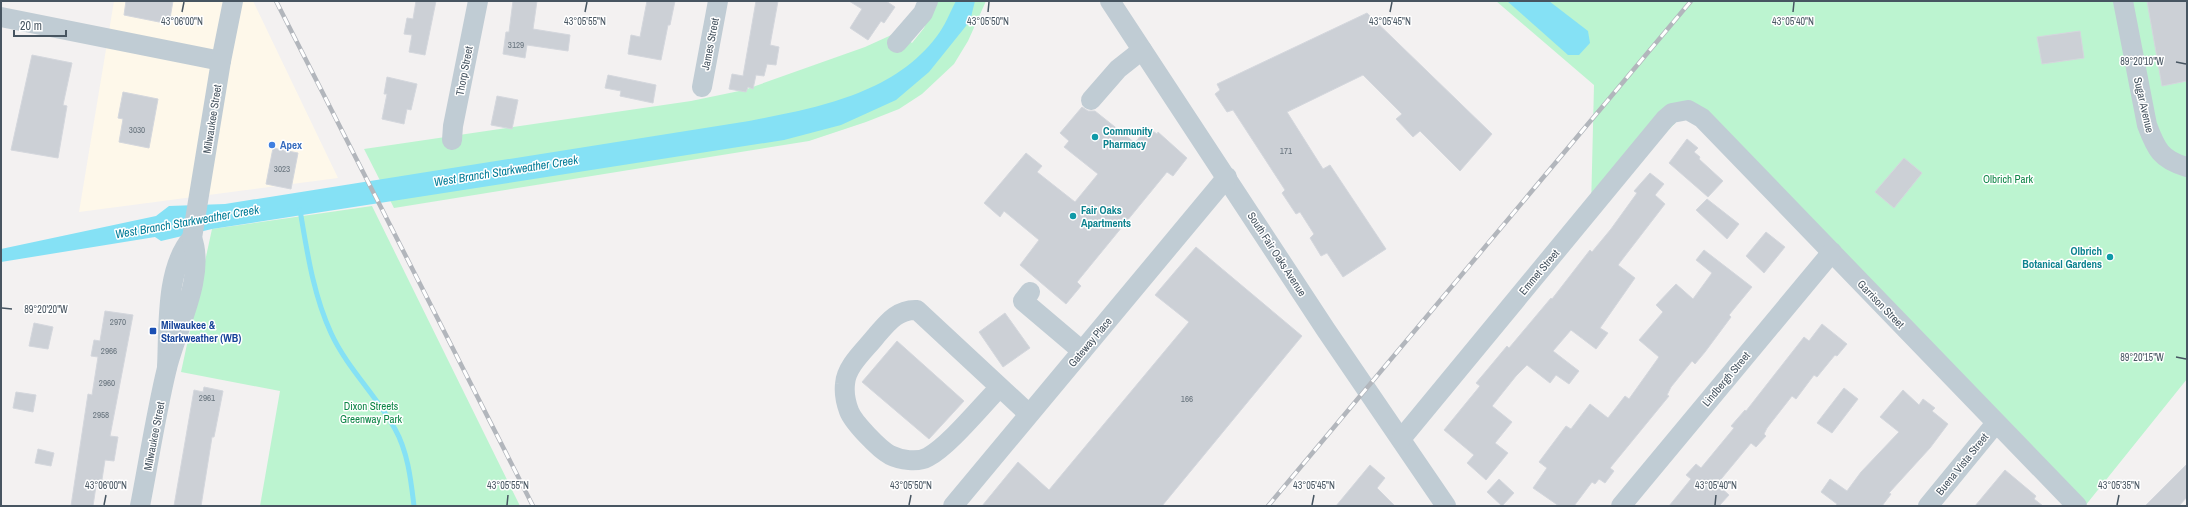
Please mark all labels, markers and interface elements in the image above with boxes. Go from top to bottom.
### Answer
scale bar [14,12,66,38]
text: 43°06'00"N [161,15,203,28]
text: 43°05'55"N [564,15,606,28]
text: 43°05'50"N [967,15,1009,28]
text: 43°05'45"N [1369,15,1411,28]
text: 43°05'40"N [1772,15,1814,28]
street label: James Street [698,16,722,71]
text: 20 m [20,18,42,34]
house number: 3129 [508,39,524,51]
street label: Thorp Street [452,45,476,97]
text: 89°20'10"W [2120,55,2164,68]
street label: Sugar Avenue [2131,76,2157,134]
street label: Milwaukee Street [200,83,224,155]
house number: 3030 [129,124,145,136]
place label: Community Pharmacy [1103,124,1153,151]
marker: Community Pharmacy [1090,132,1100,142]
place label: Apex [280,138,302,152]
marker: Apex [267,140,277,150]
house number: 171 [1280,145,1292,157]
water label: West Branch Starkweather Creek [433,152,580,190]
house number: 3023 [274,163,290,175]
park label: Olbrich Park [1983,172,2034,186]
water label: West Branch Starkweather Creek [114,201,261,243]
place label: Fair Oaks Apartments [1081,203,1131,230]
street label: South Fair Oaks Avenue [1245,209,1309,299]
marker: Fair Oaks Apartments [1068,211,1078,221]
place label: Olbrich Botanical Gardens [2022,244,2102,271]
street label: Emmet Street [1516,246,1562,298]
marker: Olbrich Botanical Gardens [2105,252,2115,262]
street label: Garrison Street [1855,277,1908,331]
text: 89°20'20"W [24,303,68,316]
street label: Gateway Place [1065,314,1115,370]
house number: 2970 [110,316,126,328]
place label: Milwaukee & Starkweather (WB) [161,318,241,345]
marker: Milwaukee & Starkweather (WB) [148,326,158,336]
house number: 2966 [101,345,117,357]
street label: Lindbergh Street [1699,348,1753,409]
text: 89°20'15"W [2120,351,2164,364]
house number: 2960 [99,377,115,389]
house number: 2961 [199,392,215,404]
house number: 166 [1181,393,1193,405]
park label: Dixon Streets Greenway Park [340,399,403,426]
street label: Milwaukee Street [140,400,168,472]
house number: 2958 [93,409,109,421]
street label: Buena Vista Street [1933,430,1992,498]
text: 43°06'00"N [85,479,127,492]
text: 43°05'55"N [487,479,529,492]
text: 43°05'50"N [890,479,932,492]
text: 43°05'45"N [1293,479,1335,492]
text: 43°05'40"N [1695,479,1737,492]
text: 43°05'35"N [2098,479,2140,492]

